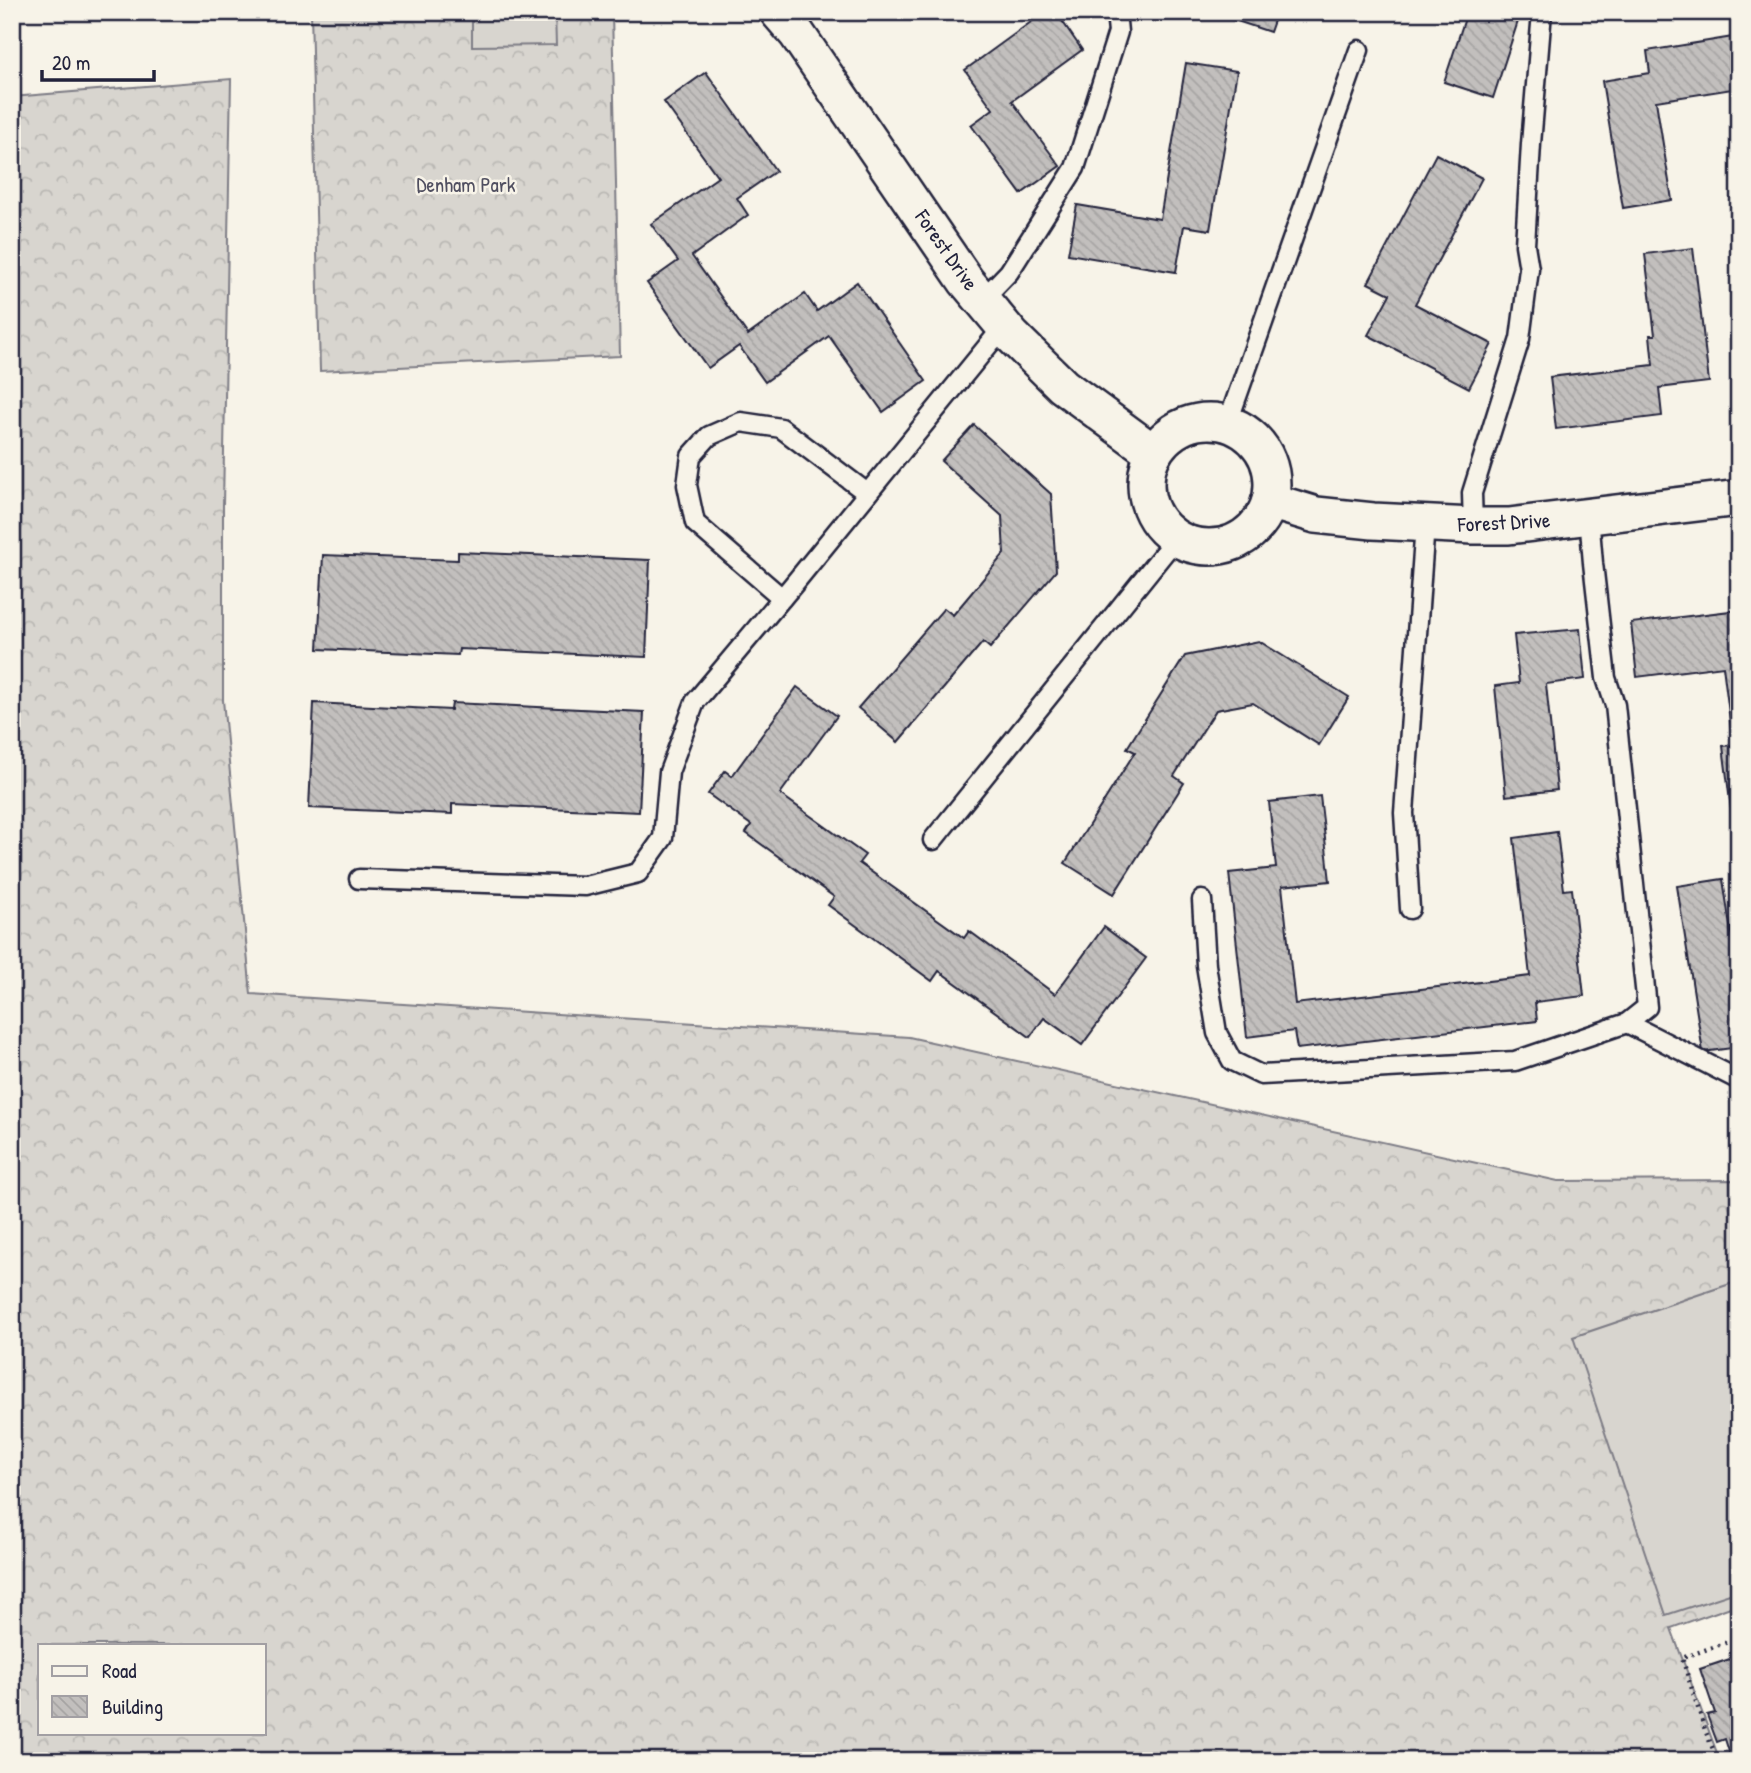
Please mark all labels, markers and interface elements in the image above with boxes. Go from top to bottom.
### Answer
scale bar [42,38,154,82]
text: 20 m [52,48,90,77]
park label: Denham Park [416,170,516,199]
street label: Forest Drive [908,203,985,296]
street label: Forest Drive [1456,505,1551,539]
legend [38,1644,266,1734]
text: Road [102,1656,136,1685]
text: Building [102,1692,163,1721]

